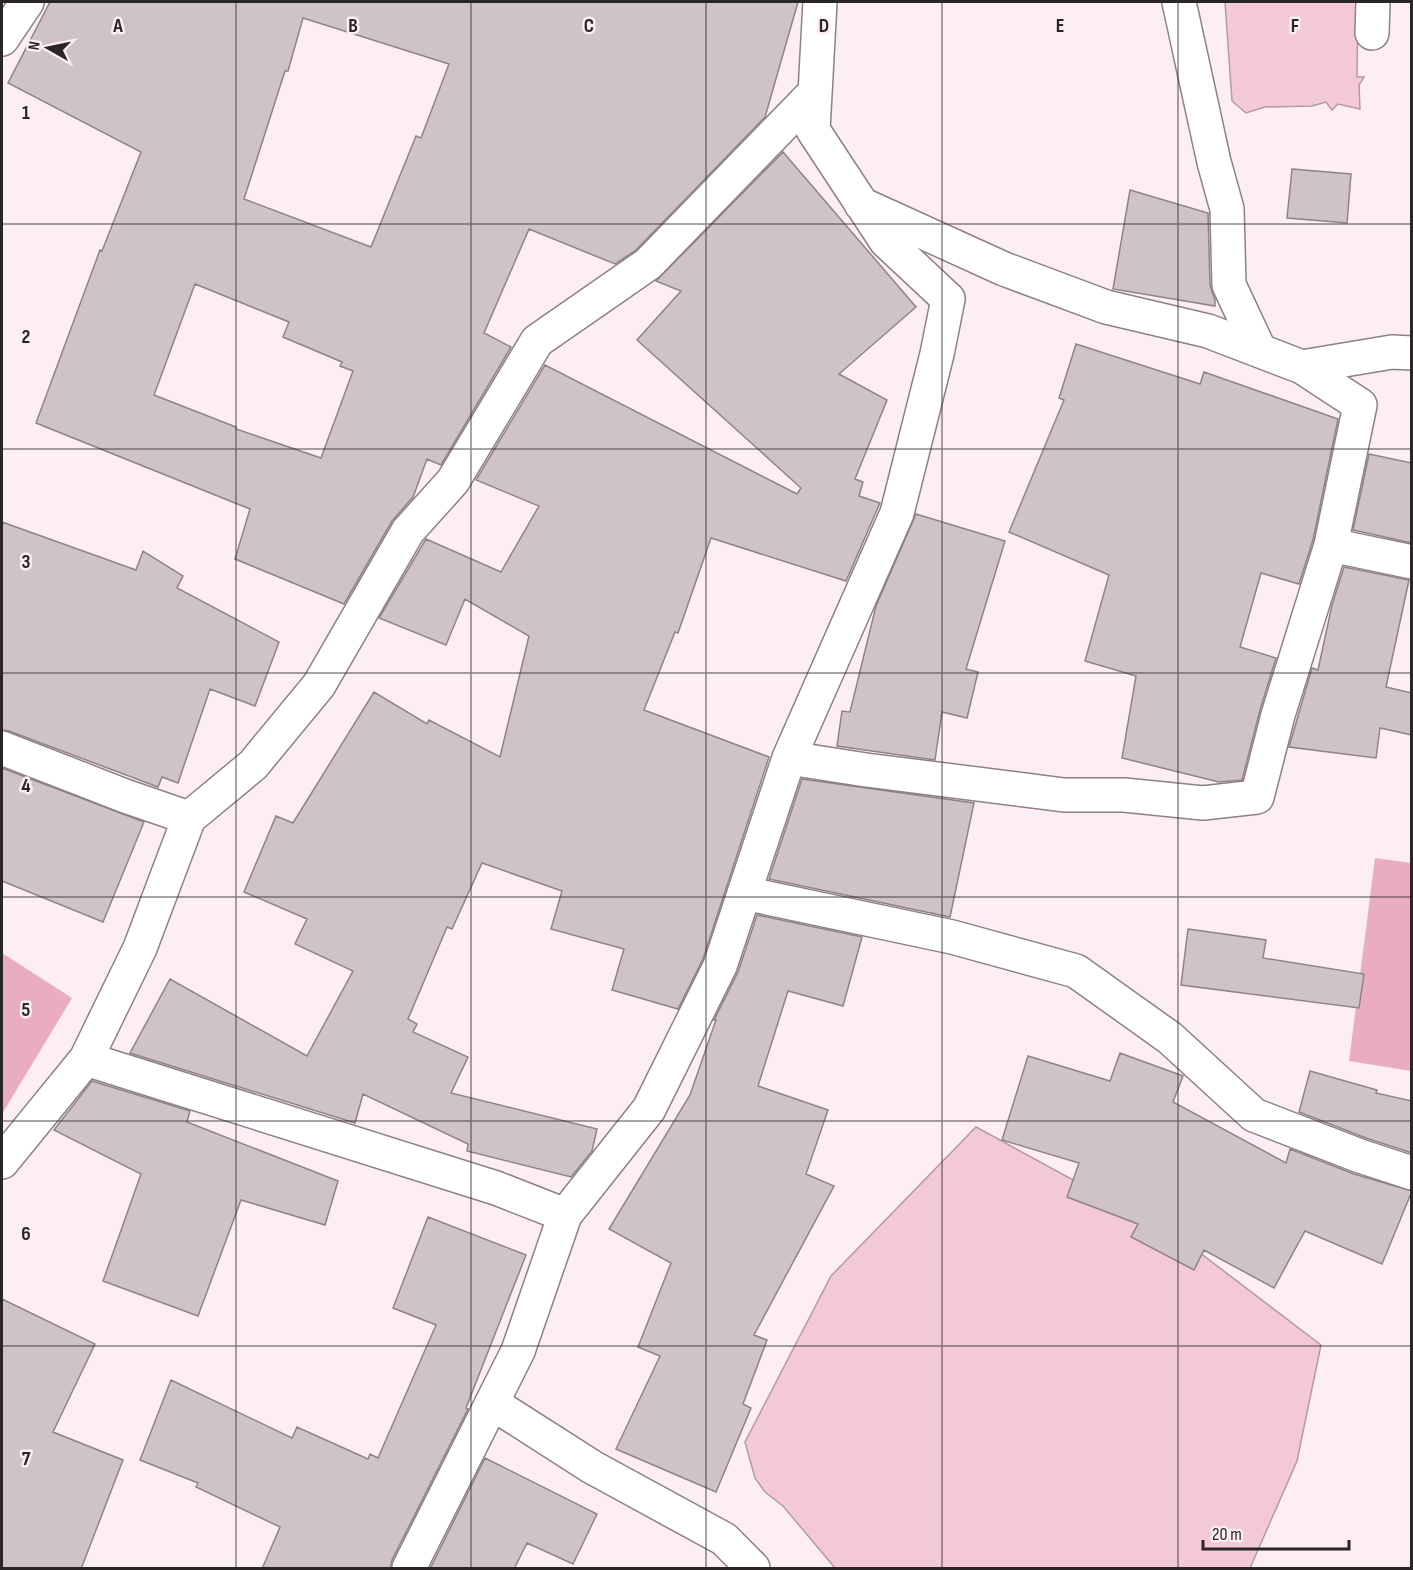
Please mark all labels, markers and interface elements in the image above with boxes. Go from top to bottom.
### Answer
text: A [112,14,123,38]
text: B [348,14,358,38]
text: C [584,14,594,38]
text: D [819,14,829,38]
text: E [1056,14,1064,38]
text: F [1291,14,1299,38]
north arrow [18,18,78,78]
text: N [25,40,45,52]
text: 1 [22,101,30,125]
text: 2 [22,325,30,349]
text: 3 [22,550,31,574]
text: 4 [21,774,31,798]
text: 5 [22,998,31,1022]
text: 6 [21,1222,31,1246]
text: 7 [22,1447,31,1471]
scale bar [1203,1513,1348,1551]
text: 20 m [1212,1524,1242,1545]

